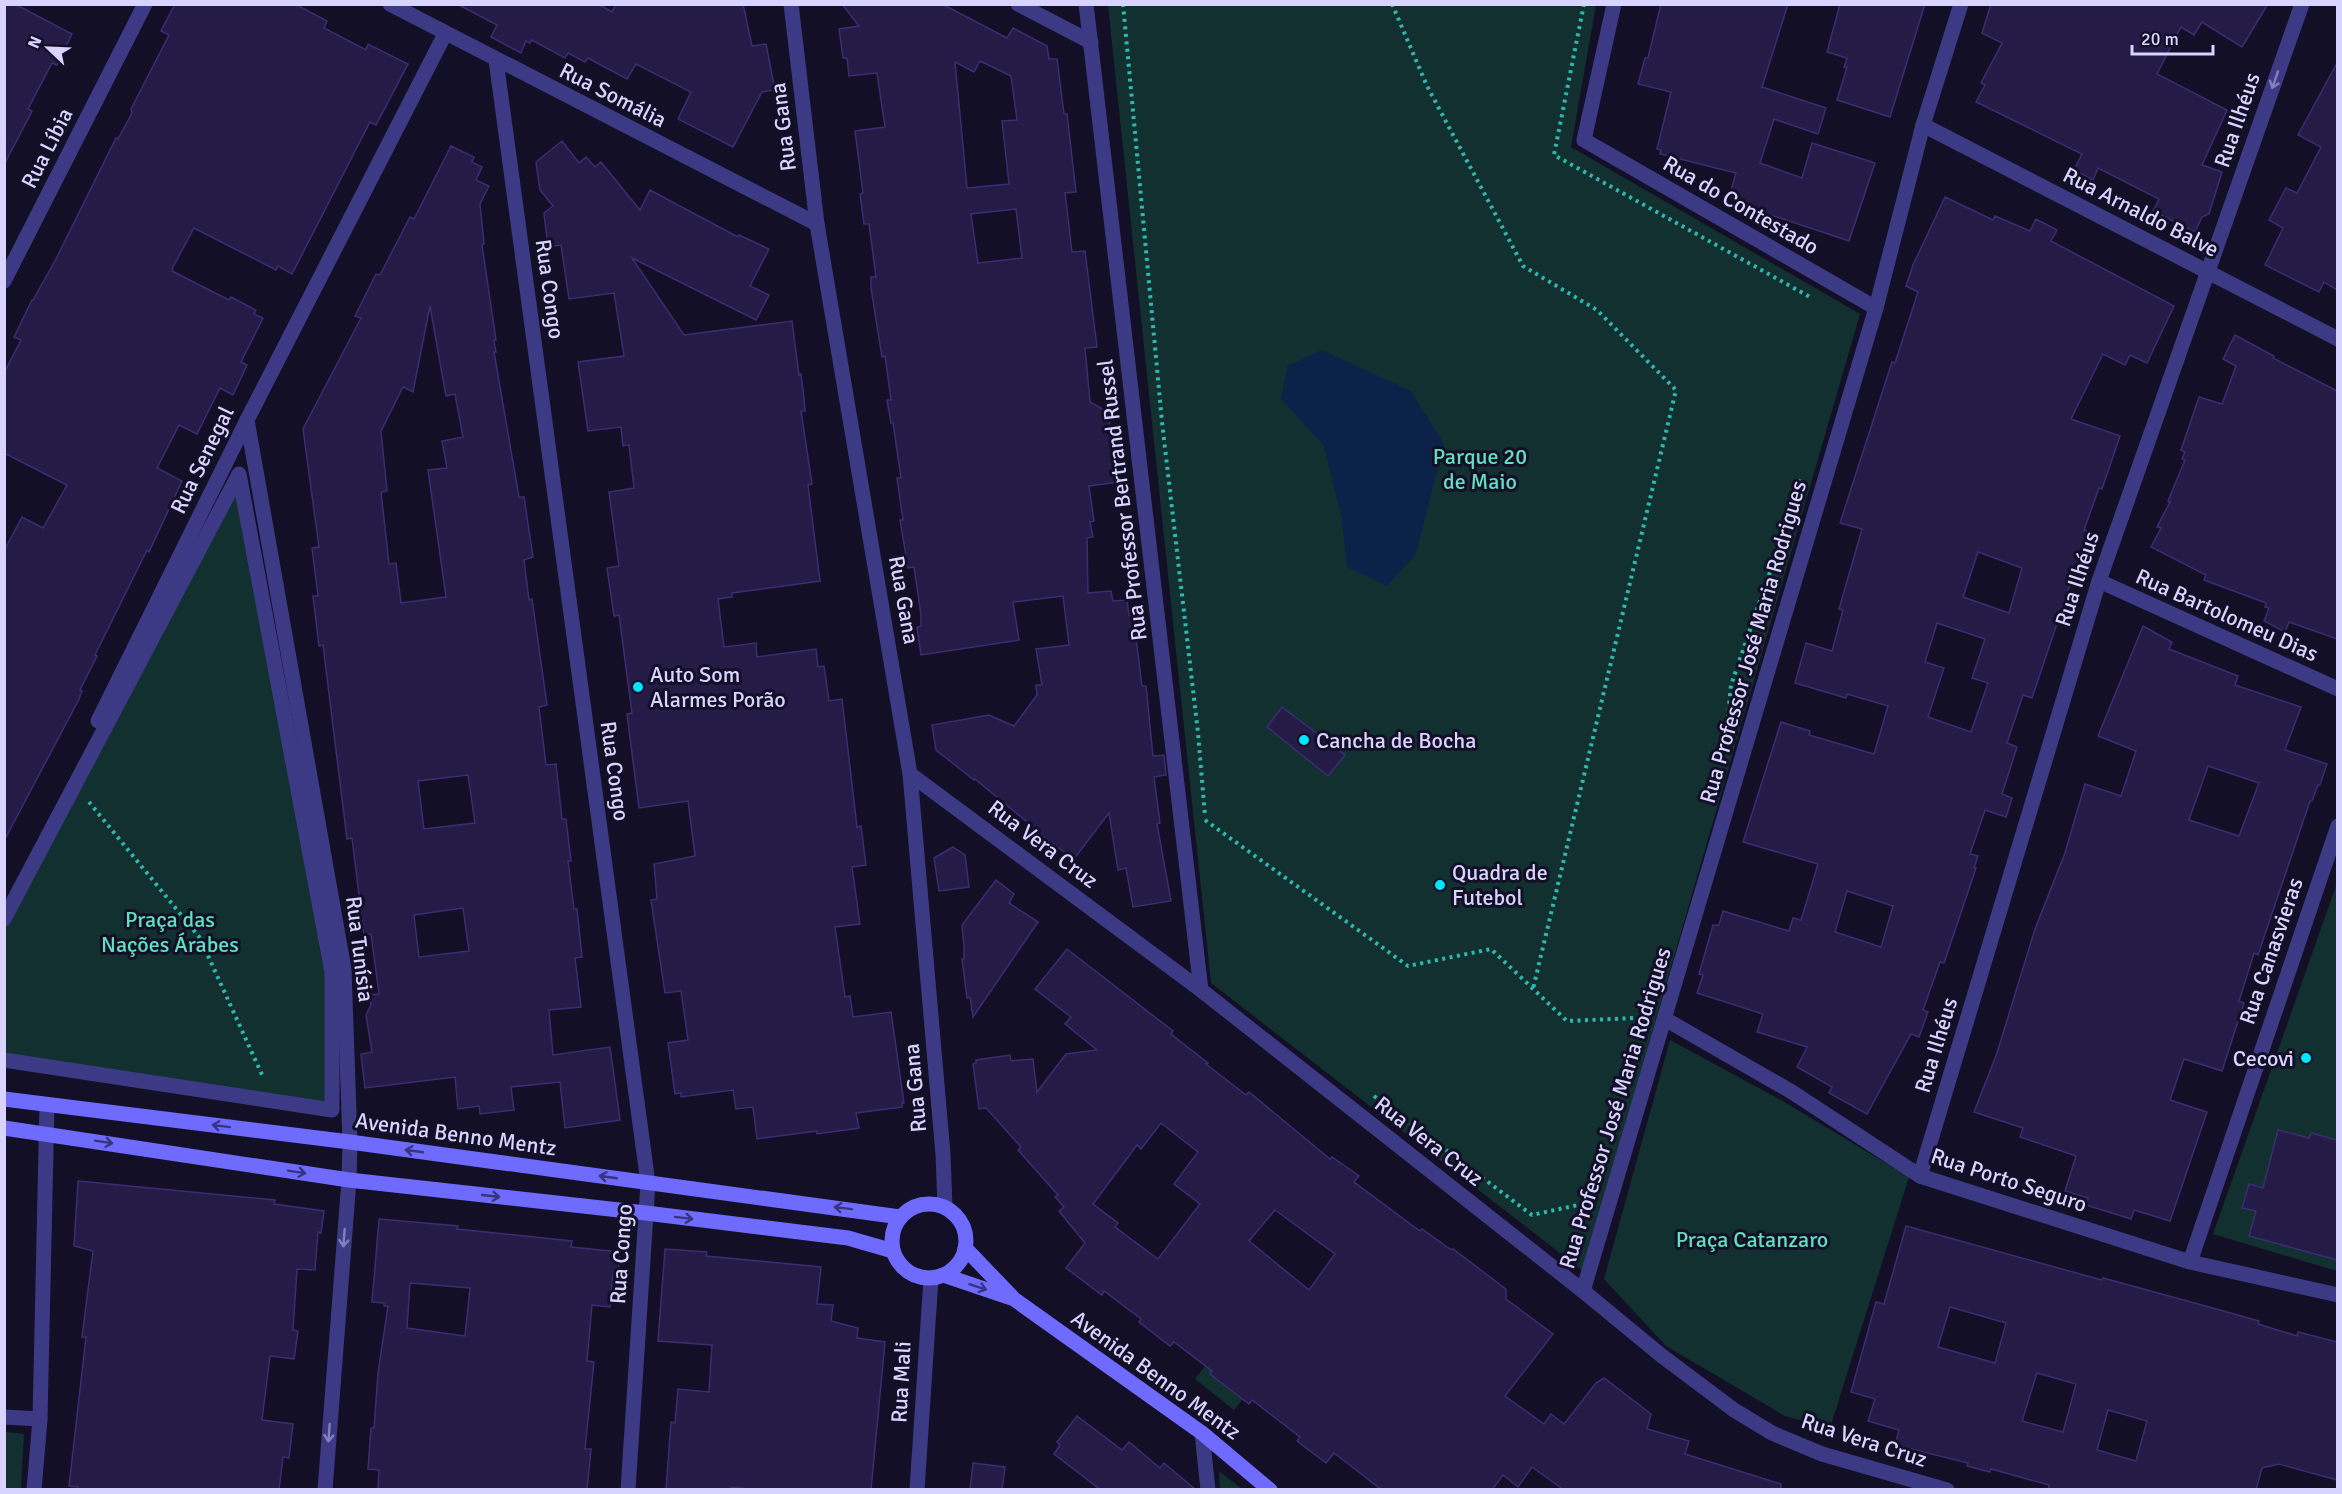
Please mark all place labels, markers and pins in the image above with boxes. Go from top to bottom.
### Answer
place label: Auto Som Alarmes Porão [650,661,786,713]
marker: Auto Som Alarmes Porão [631,680,645,694]
place label: Cancha de Bocha [1316,727,1476,754]
marker: Cancha de Bocha [1297,733,1311,747]
place label: Quadra de Futebol [1452,859,1548,911]
marker: Quadra de Futebol [1433,878,1447,892]
place label: Cecovi [2233,1045,2294,1072]
marker: Cecovi [2299,1051,2313,1065]

